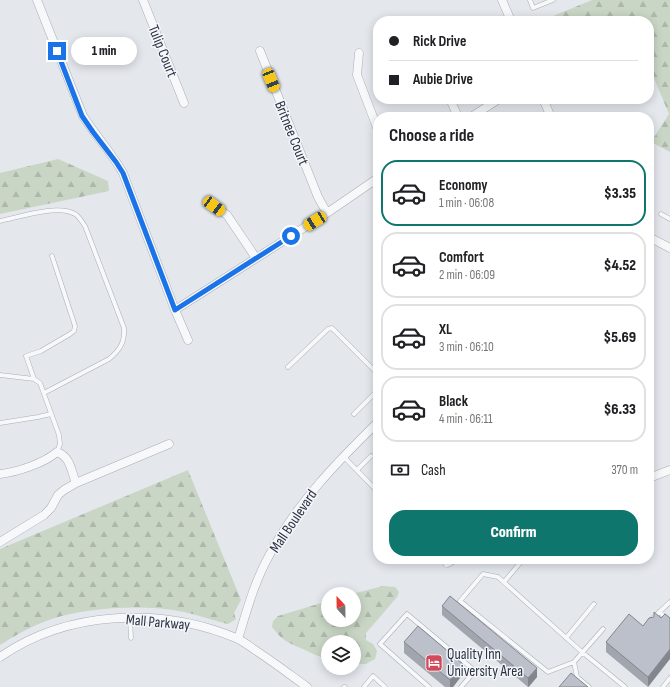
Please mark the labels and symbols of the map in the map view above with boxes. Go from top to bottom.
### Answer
street label: Tulip Court [144,22,182,80]
callout: 1 min [71,37,137,65]
route end [48,42,66,60]
car [261,67,281,93]
street label: Britnee Court [270,98,313,169]
car [201,194,227,218]
car [302,210,328,232]
route start [282,227,300,245]
street label: Mall Boulevard [265,486,321,557]
north arrow [321,587,361,627]
street label: Mall Parkway [125,610,191,635]
place label: Quality Inn University Area [447,645,523,681]
hotel icon: Quality Inn University Area [424,653,444,673]

